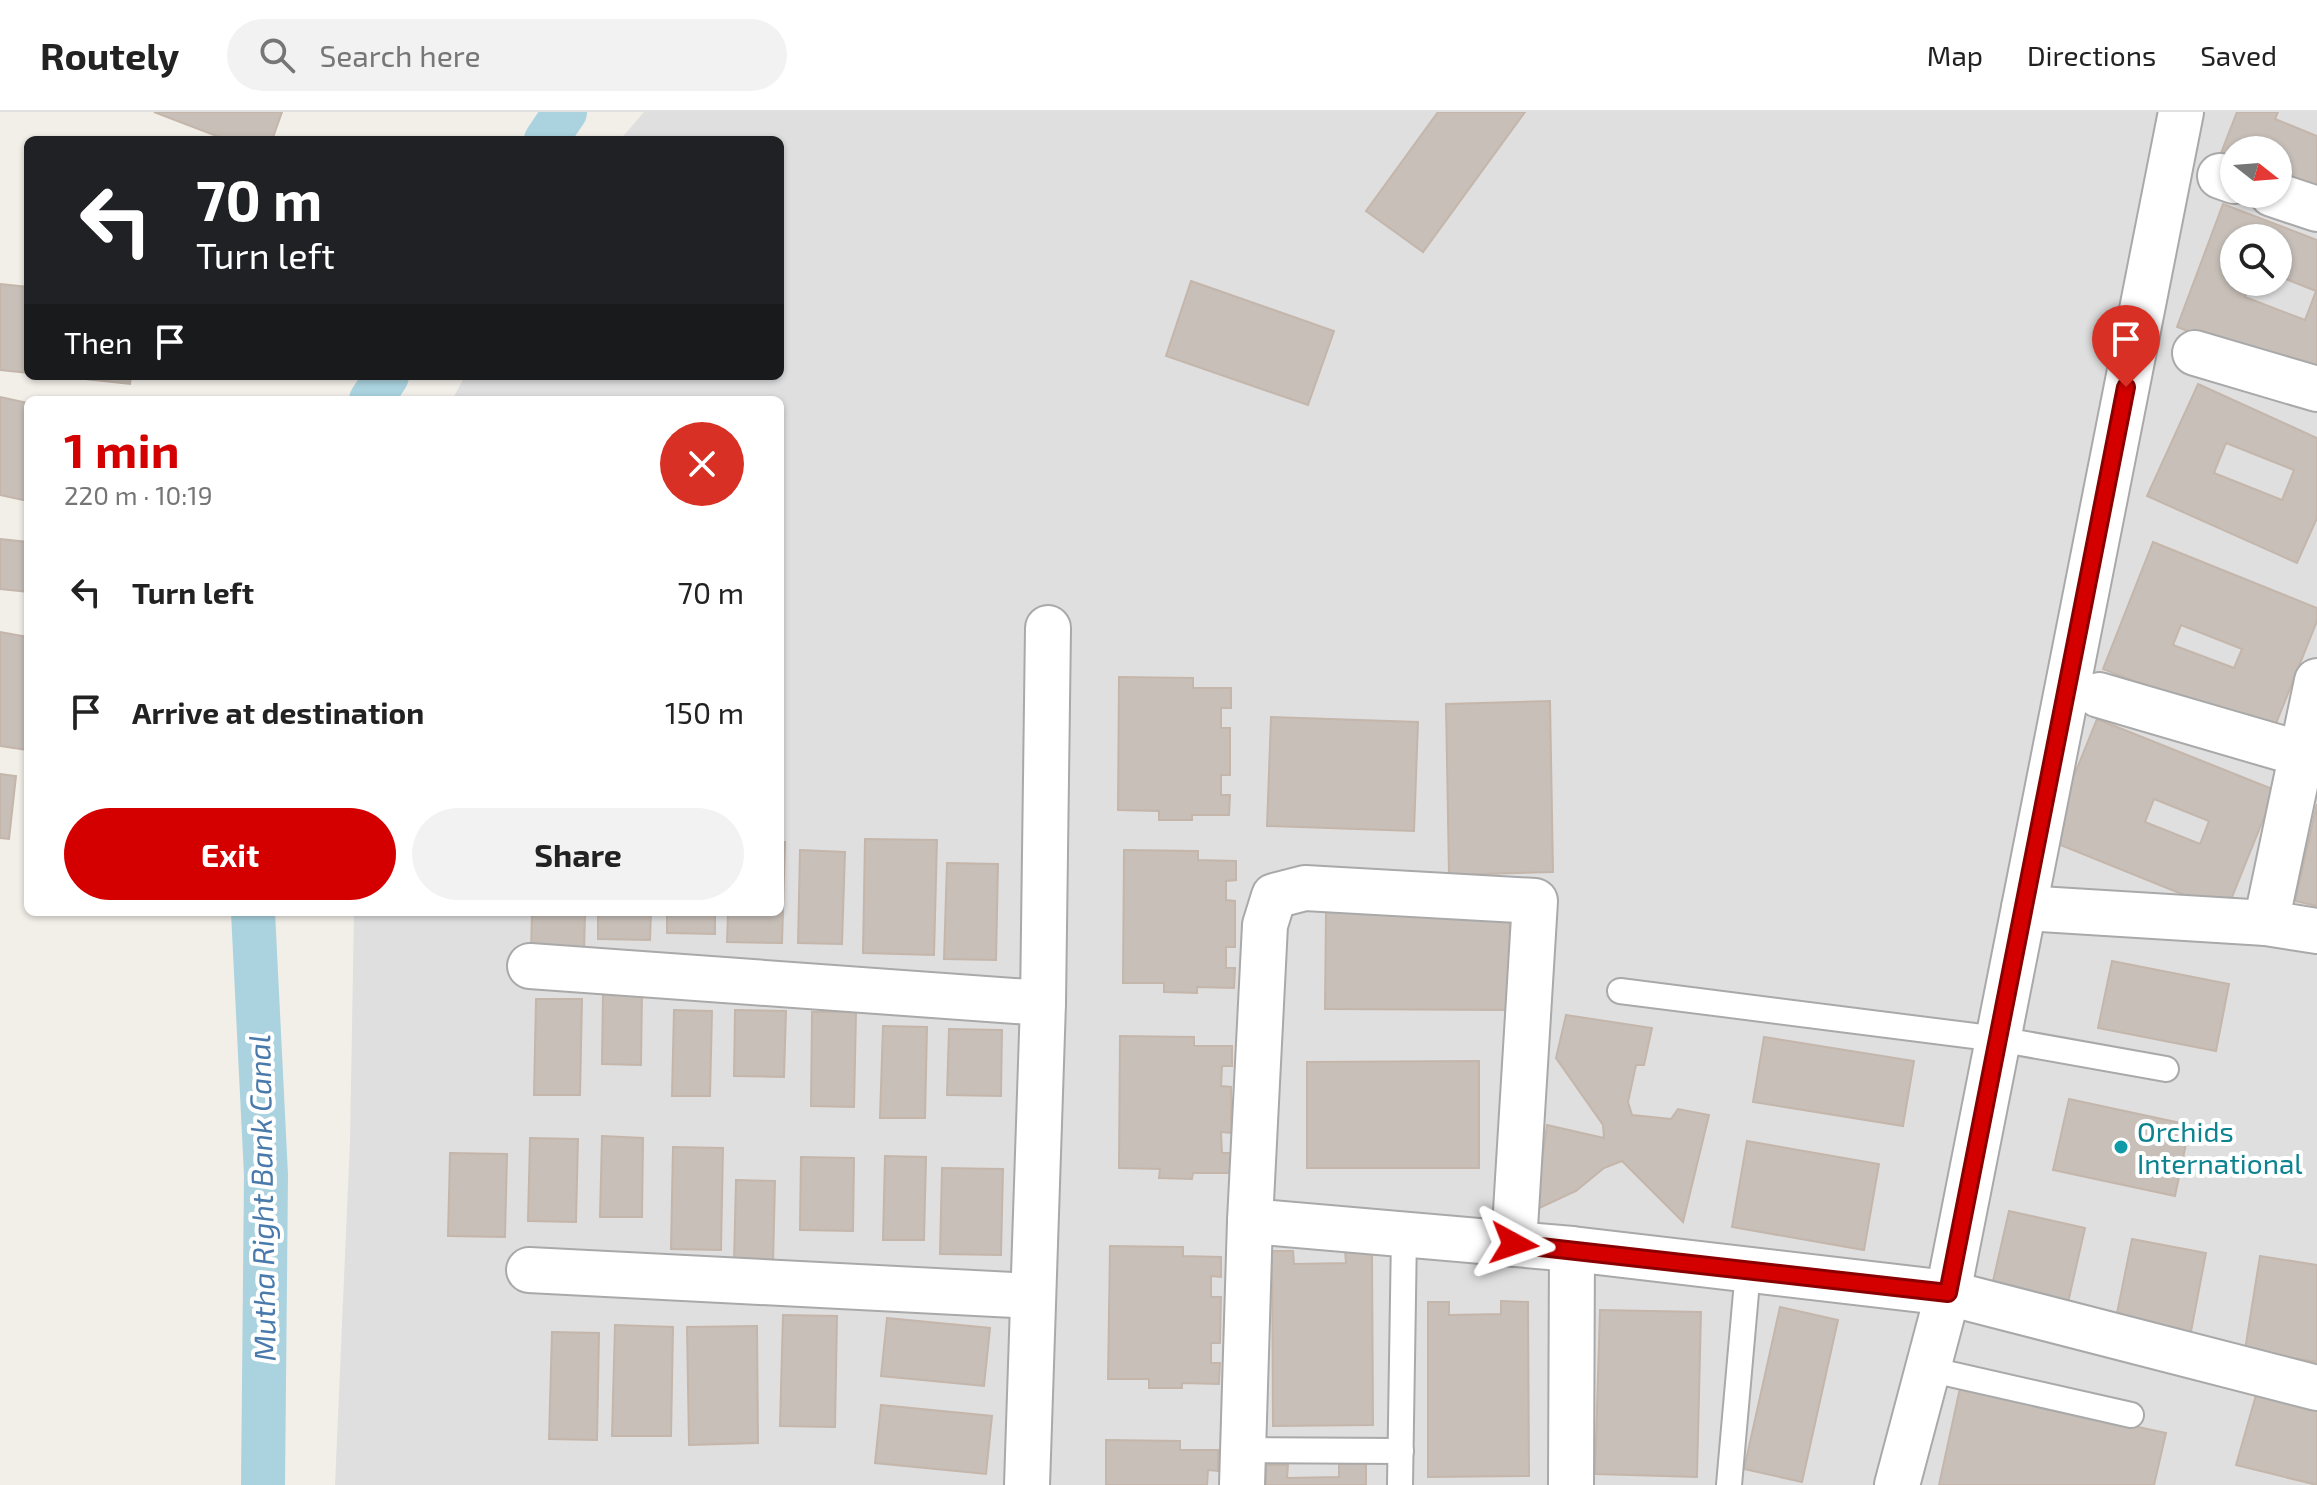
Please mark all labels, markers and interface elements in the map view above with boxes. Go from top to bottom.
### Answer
search box [227,19,787,91]
text: Routely [40,32,179,78]
icon: search [255,33,299,77]
text: Search here [319,37,481,73]
text: Map [1927,38,1983,72]
text: Directions [2027,38,2156,72]
text: Saved [2200,38,2277,72]
north arrow [2220,136,2292,208]
map controls [2220,136,2292,296]
text: 70 m [196,165,322,232]
icon: left [64,168,168,272]
button: search [2220,224,2292,296]
text: Turn left [196,233,335,276]
pin [2092,305,2160,387]
icon: arrive [2104,317,2148,361]
icon: arrive [148,320,192,364]
text: Then [64,324,132,360]
text: 1 min [64,420,180,478]
button: close [660,422,744,506]
text: 220 m · 10:19 [64,479,213,510]
icon: left [64,570,108,614]
text: Turn left [132,574,254,610]
text: 70 m [678,574,744,610]
icon: arrive [64,690,108,734]
text: Arrive at destination [132,694,424,730]
text: 150 m [665,694,744,730]
button: Exit [64,808,396,900]
button: Share [412,808,744,900]
water label: Mutha Right Bank Canal [240,1034,282,1362]
place label: Orchids International [2137,1114,2303,1180]
marker: Orchids International [2112,1138,2130,1156]
position arrow [1472,1202,1556,1286]

